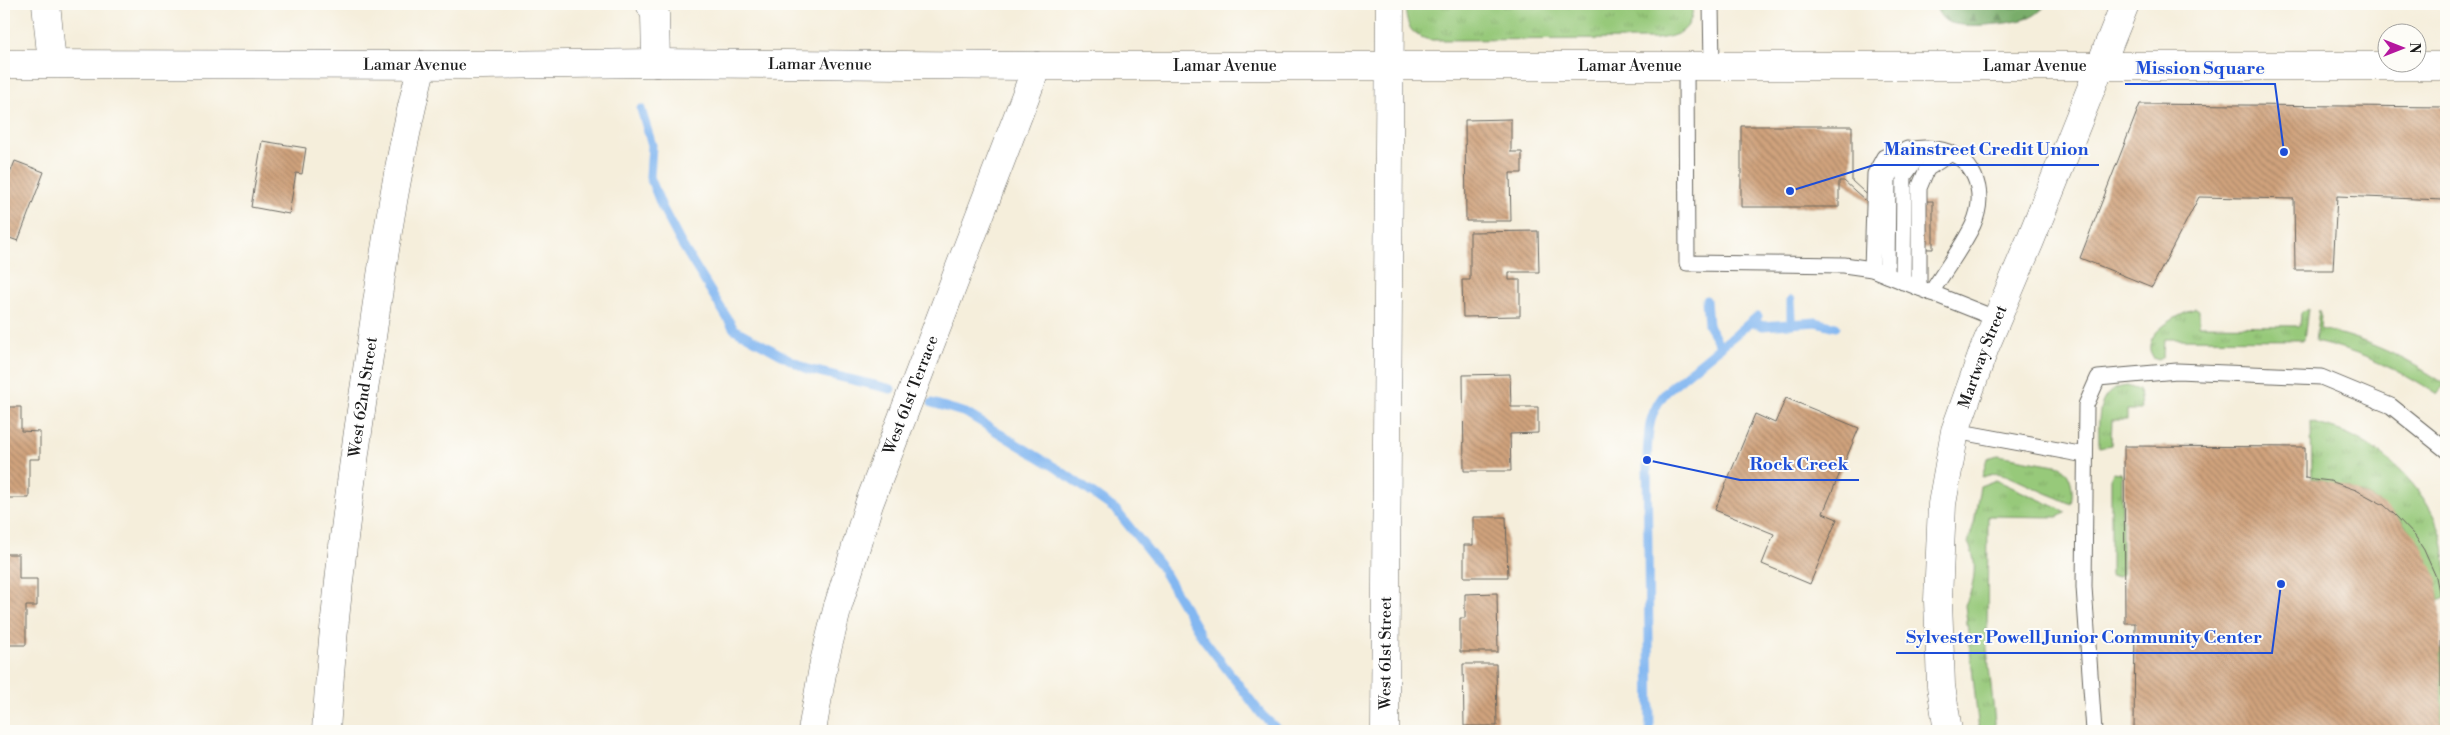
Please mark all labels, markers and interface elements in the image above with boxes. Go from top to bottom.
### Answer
north arrow [2378,22,2428,72]
text: N [2405,42,2423,54]
callout: Mission Square [2125,51,2275,84]
street label: Lamar Avenue [768,54,872,75]
street label: Lamar Avenue [363,55,467,75]
street label: Lamar Avenue [1173,56,1277,76]
street label: Lamar Avenue [1578,56,1682,76]
street label: Lamar Avenue [1983,56,2087,76]
text: Mission Square [2135,57,2265,80]
callout: Mainstreet Credit Union [1874,132,2099,165]
text: Mainstreet Credit Union [1883,138,2089,161]
street label: Martway Street [1954,302,2012,411]
street label: West 61st Terrace [878,333,943,459]
street label: West 62nd Street [344,335,382,460]
callout: Rock Creek [1740,447,1859,480]
text: Rock Creek [1749,453,1849,476]
street label: West 61st Street [1375,596,1396,711]
callout: Sylvester Powell Junior Community Center [1896,620,2272,653]
text: Sylvester Powell Junior Community Center [1906,626,2262,649]

